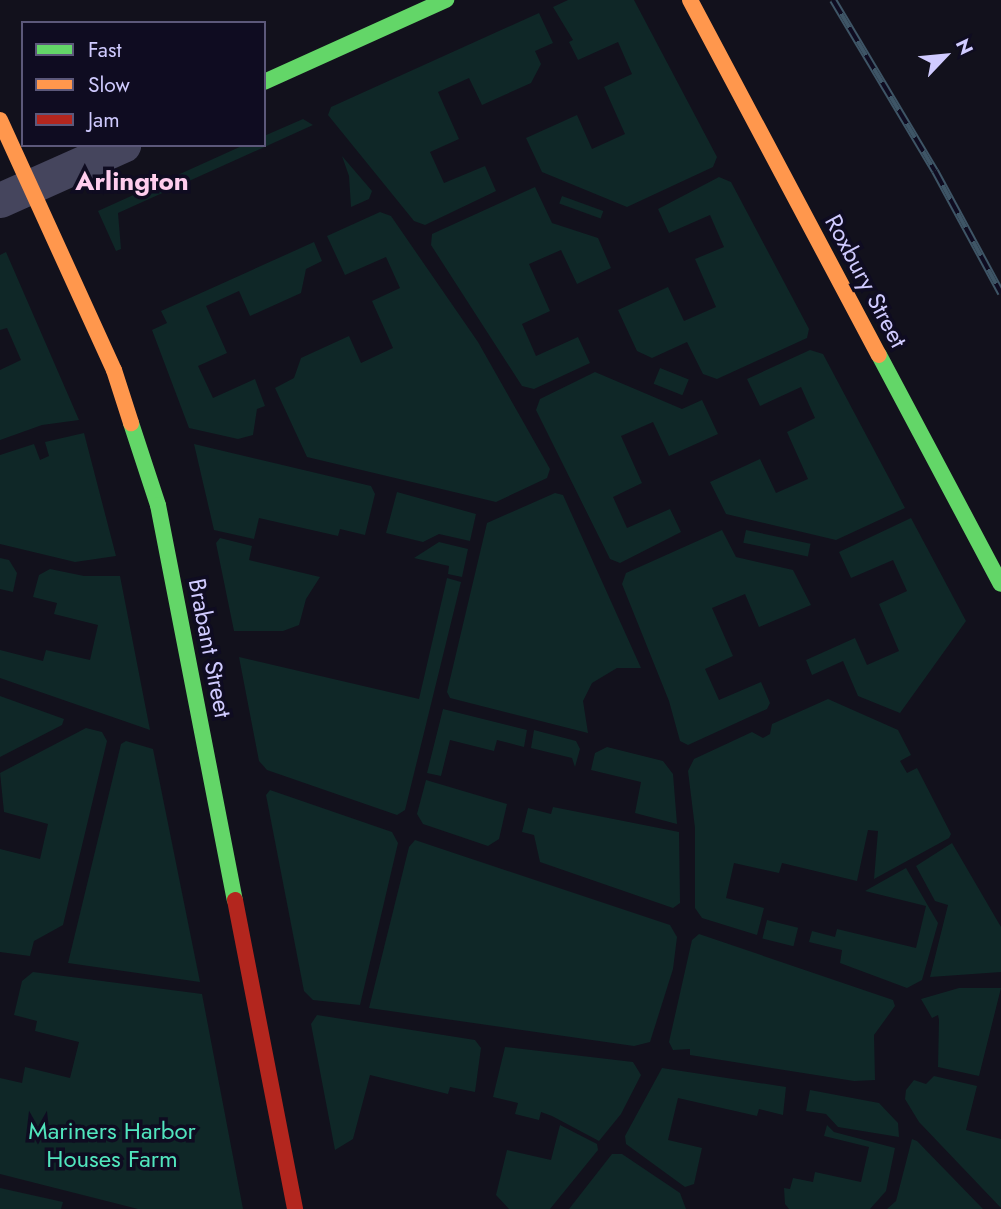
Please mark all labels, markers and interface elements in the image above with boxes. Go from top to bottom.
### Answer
legend [21,21,266,147]
north arrow [910,21,980,91]
text: N [949,34,980,59]
text: Fast [88,35,121,65]
text: Slow [88,70,130,100]
text: Jam [88,105,120,135]
district label: Arlington [75,166,189,198]
street label: Roxbury Street [819,210,913,352]
street label: Brabant Street [182,576,238,720]
park label: Mariners Harbor Houses Farm [28,1117,196,1173]

